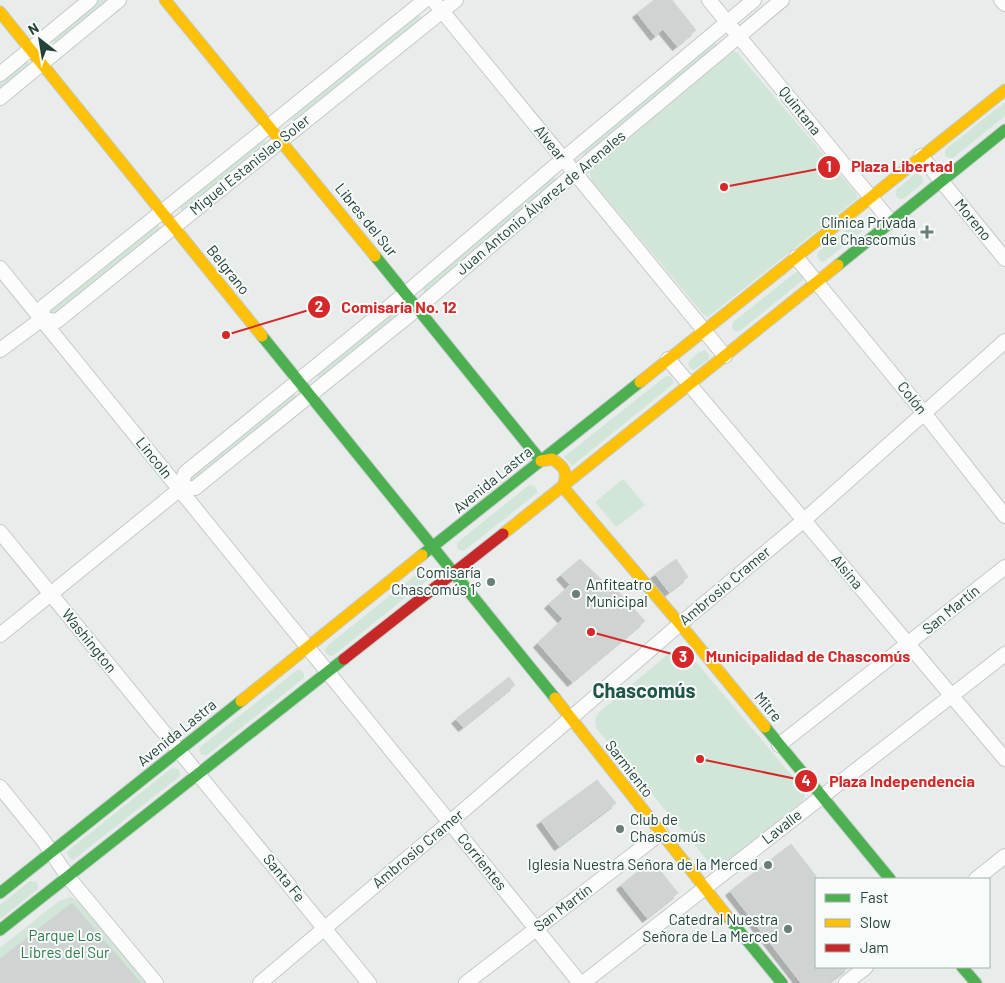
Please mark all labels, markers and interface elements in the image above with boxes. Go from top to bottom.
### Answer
north arrow [15,15,65,65]
text: N [25,19,41,38]
street label: Quintana [776,82,826,138]
street label: Miguel Estanislao Soler [186,110,314,218]
street label: Alvear [531,121,571,164]
street label: Juan Antonio Álvarez de Arenales [452,126,629,278]
callout: Plaza Libertad [816,151,963,182]
text: Plaza Libertad [851,156,953,175]
text: 1 [826,157,832,175]
street label: Libres del Sur [332,179,402,260]
street label: Moreno [952,195,996,244]
place label: Clínica Privada de Chascomús [821,213,916,248]
marker: Clínica Privada de Chascomús [920,225,934,239]
street label: Belgrano [203,241,254,298]
callout: Comisaría No. 12 [307,291,467,322]
text: 2 [315,297,323,315]
text: Comisaría No. 12 [341,297,457,316]
street label: Colón [894,377,931,417]
street label: Lincoln [133,433,177,482]
street label: Avenida Lastra [449,442,535,517]
street label: Ambrosio Cramer [675,542,774,629]
street label: Alsina [828,550,867,592]
place label: Comisaría Chascomús 1° [391,563,481,598]
place label: Anfiteatro Municipal [586,575,652,610]
marker: Comisaría Chascomús 1° [485,576,497,588]
street label: San Martín [918,581,983,638]
marker: Anfiteatro Municipal [570,588,582,600]
street label: Washington [59,605,121,676]
callout: Municipalidad de Chascomús [671,641,920,672]
text: Municipalidad de Chascomús [706,646,910,665]
text: 3 [679,647,687,665]
district label: Chascomús [592,678,696,702]
street label: Mitre [751,688,786,725]
street label: Avenida Lastra [133,695,219,770]
street label: Sarmiento [602,736,658,801]
callout: Plaza Independencia [794,766,985,797]
text: 4 [801,771,811,789]
text: Plaza Independencia [829,771,975,790]
street label: Ambrosio Cramer [368,805,467,892]
street label: Lavalle [758,805,805,847]
place label: Club de Chascomús [630,810,706,845]
marker: Club de Chascomús [614,823,626,835]
street label: Corrientes [454,829,511,894]
street label: Santa Fe [260,850,310,905]
place label: Iglesia Nuestra Señora de la Merced [528,855,758,873]
marker: Iglesia Nuestra Señora de la Merced [762,859,774,871]
legend [815,878,990,968]
street label: San Martín [530,879,595,935]
text: Fast [860,888,888,906]
place label: Catedral Nuestra Señora de La Merced [642,910,778,945]
text: Slow [860,913,891,931]
marker: Catedral Nuestra Señora de La Merced [782,923,794,935]
park label: Parque Los Libres del Sur [21,926,110,961]
text: Jam [860,938,889,956]

